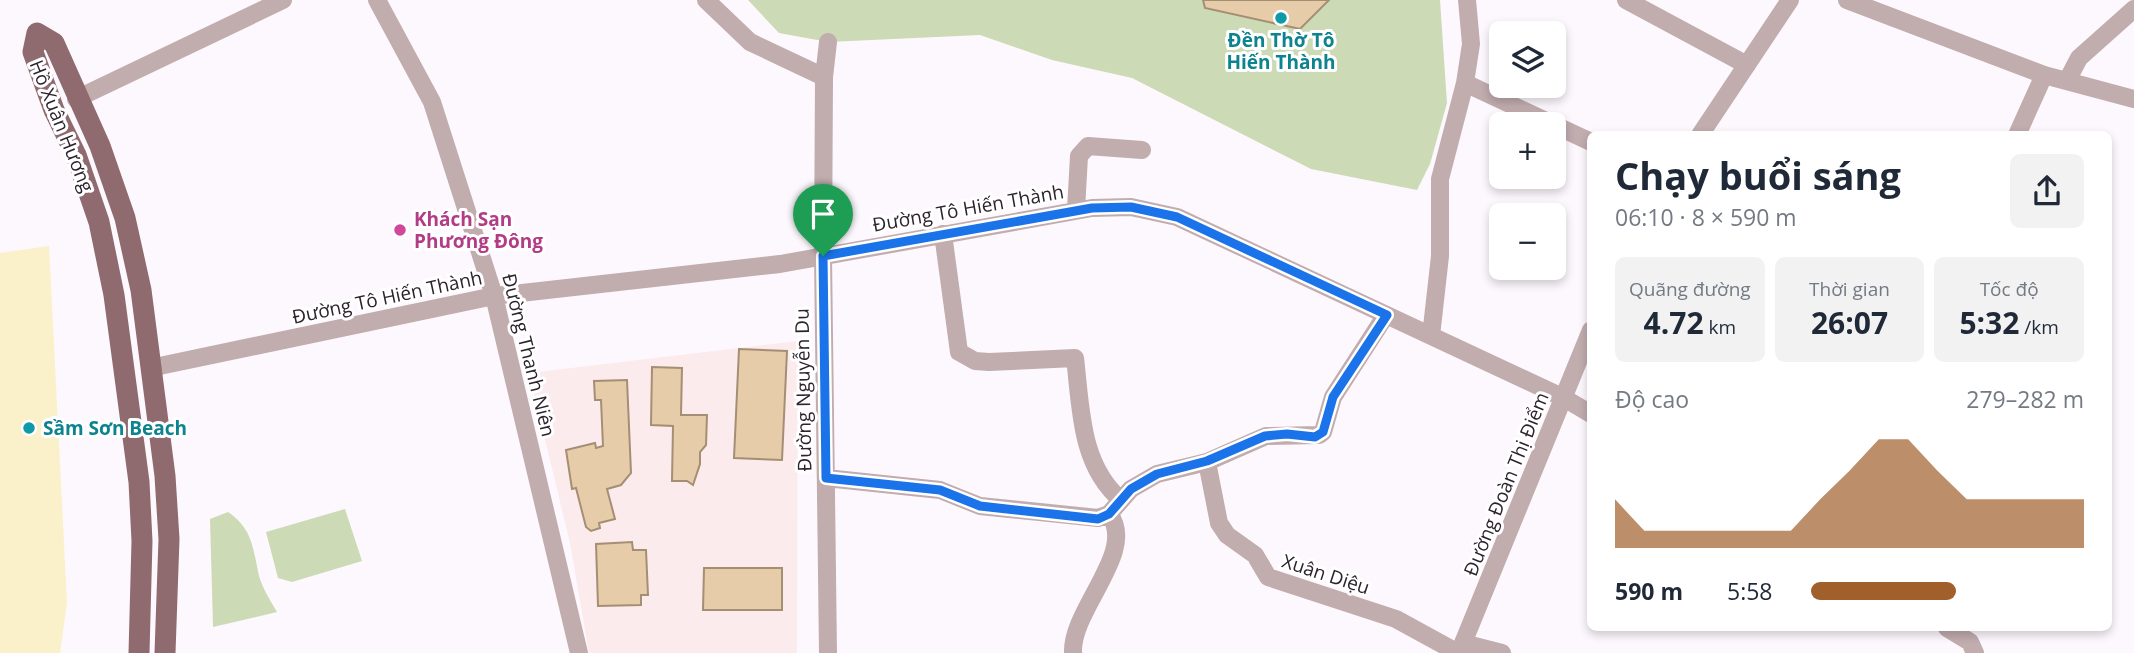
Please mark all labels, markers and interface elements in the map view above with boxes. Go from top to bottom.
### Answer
marker: Đền Thờ Tô Hiến Thành [1273,10,1289,26]
map controls [1489,21,1566,280]
button: layers [1489,21,1566,98]
place label: Đền Thờ Tô Hiến Thành [1227,27,1335,75]
street label: Hồ Xuân Hương [24,56,100,196]
button: + [1489,112,1566,189]
text: Chạy buổi sáng [1615,149,1901,201]
button: share [2010,154,2084,228]
street label: Đường Tô Hiến Thành [870,178,1066,238]
pin [793,184,853,256]
icon: arrive [804,195,842,233]
text: 06:10 · 8 × 590 m [1615,201,1797,233]
button: − [1489,203,1566,280]
place label: Khách Sạn Phương Đông [414,206,543,254]
marker: Khách Sạn Phương Đông [392,222,408,238]
street label: Đường Tô Hiến Thành [290,264,484,330]
street label: Đường Thanh Niên [496,271,562,439]
text: Quãng đường [1629,276,1751,302]
text: Thời gian [1809,276,1890,302]
text: Tốc độ [1980,276,2039,302]
text: 4.72 [1644,302,1704,343]
text: 26:07 [1811,302,1888,343]
text: 5:32 [1959,302,2019,343]
street label: Đường Nguyễn Du [789,308,817,472]
text: km [1704,314,1736,340]
text: /km [2019,314,2059,340]
text: Độ cao [1615,383,1689,415]
text: 279–282 m [1966,383,2084,415]
street label: Đường Đoàn Thị Điểm [1457,388,1555,580]
place label: Sầm Sơn Beach [43,415,187,441]
marker: Sầm Sơn Beach [21,420,37,436]
street label: Xuân Diệu [1279,548,1373,600]
text: 590 m [1615,575,1683,607]
text: 5:58 [1727,575,1773,607]

